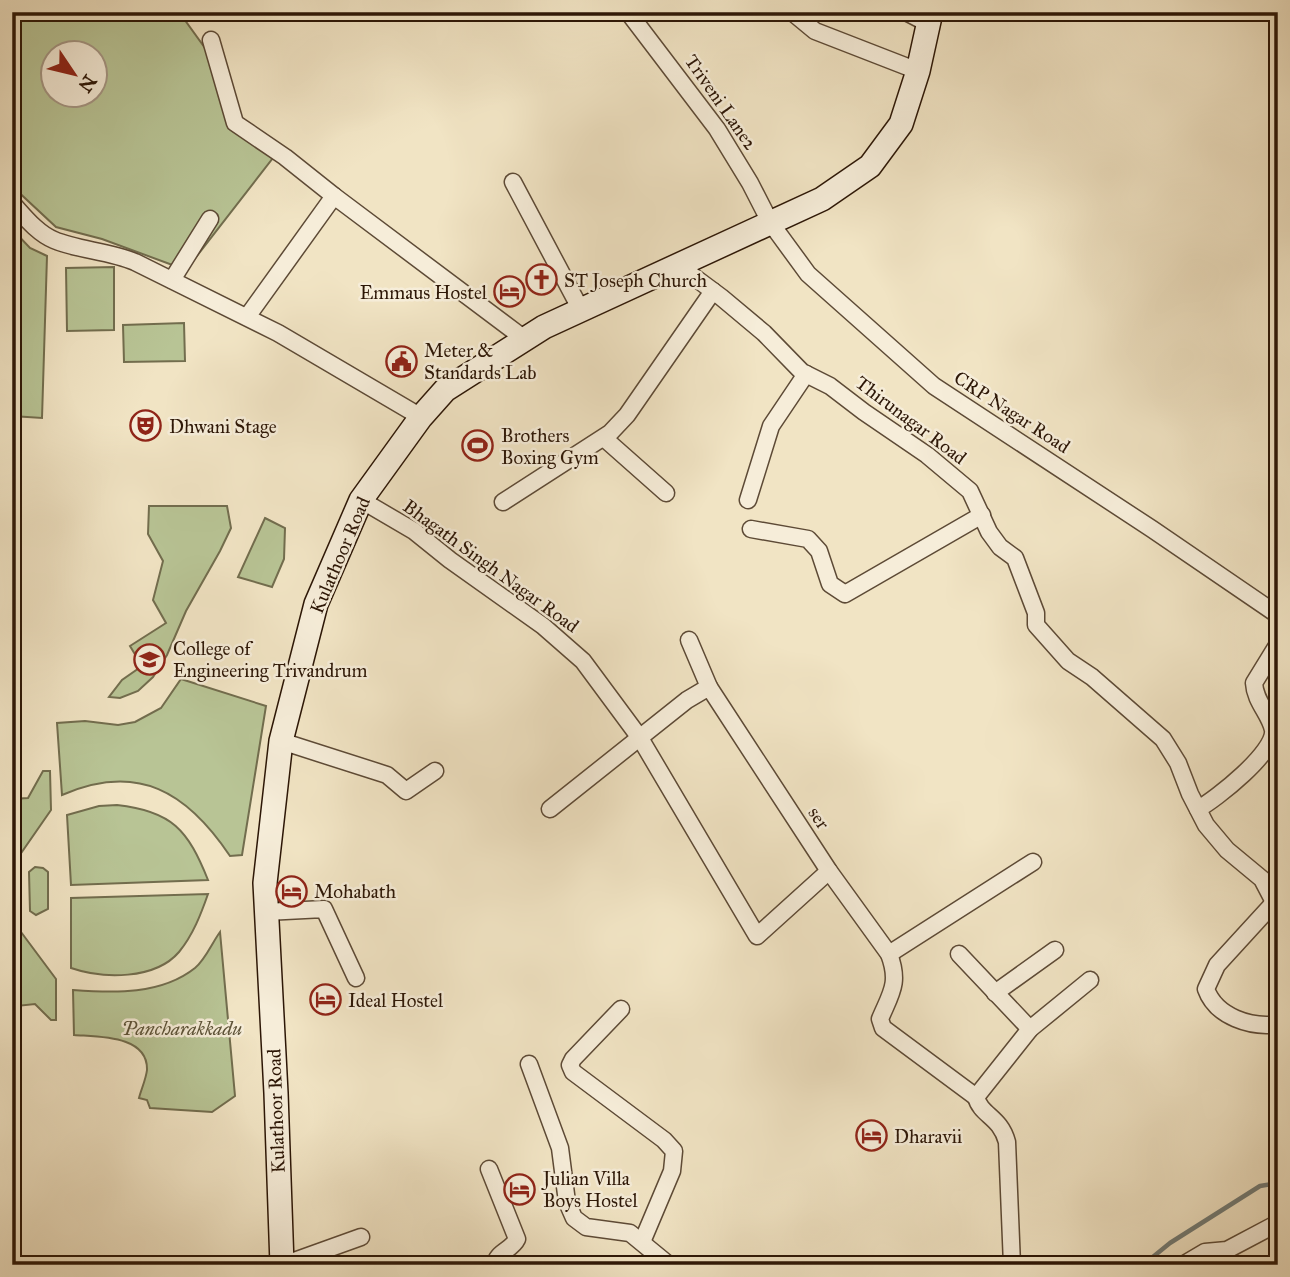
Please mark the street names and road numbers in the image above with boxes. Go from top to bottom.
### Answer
street label: Triveni Lane2 [680,50,763,154]
street label: CRP Nagar Road [949,366,1075,459]
street label: Thirunagar Road [850,371,971,470]
street label: Kulathoor Road [305,493,375,617]
street label: Bhagath Singh Nagar Road [398,494,584,639]
street label: ser [803,803,835,834]
street label: Kulathoor Road [262,1048,290,1174]

